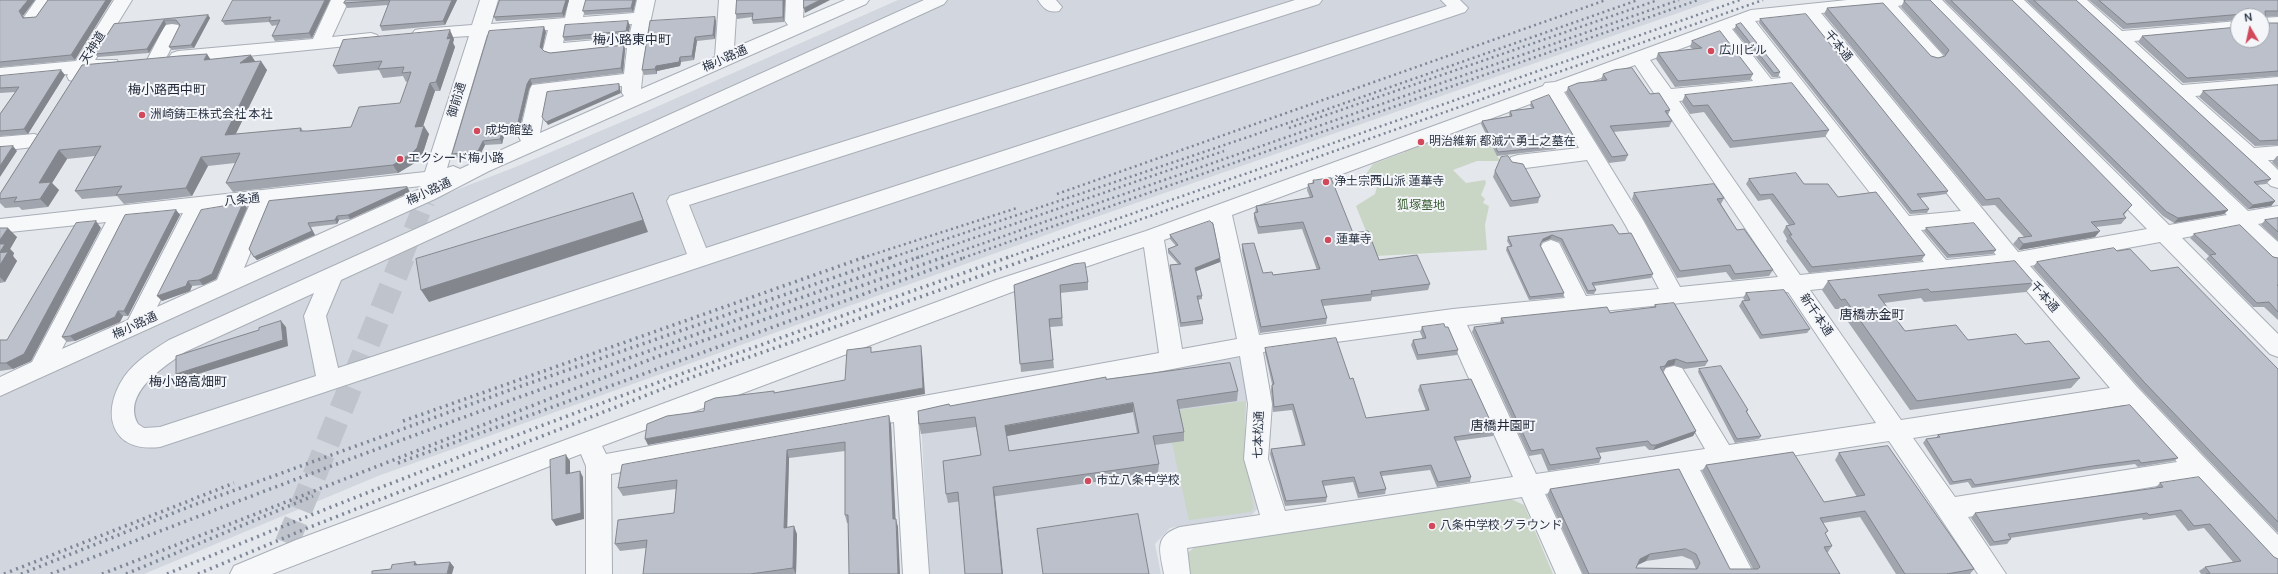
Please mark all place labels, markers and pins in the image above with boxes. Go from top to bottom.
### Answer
place label: 広川ビル [1719,44,1767,58]
marker: 広川ビル [1706,46,1716,56]
place label: 洲崎鋳工株式会社 本社 [150,108,272,122]
marker: 洲崎鋳工株式会社 本社 [137,110,147,120]
place label: 成均館塾 [485,124,533,138]
marker: 成均館塾 [472,126,482,136]
place label: 明治維新 都滅六勇士之墓在 [1429,135,1575,149]
marker: 明治維新 都滅六勇士之墓在 [1416,137,1426,147]
place label: エクシード梅小路 [408,152,504,166]
marker: エクシード梅小路 [395,154,405,164]
place label: 浄土宗西山派 蓮華寺 [1334,175,1444,189]
marker: 浄土宗西山派 蓮華寺 [1321,177,1331,187]
place label: 蓮華寺 [1336,233,1372,247]
marker: 蓮華寺 [1323,235,1333,245]
place label: 市立八条中学校 [1096,474,1180,488]
marker: 市立八条中学校 [1083,476,1093,486]
place label: 八条中学校 グラウンド [1440,519,1562,533]
marker: 八条中学校 グラウンド [1427,521,1437,531]

